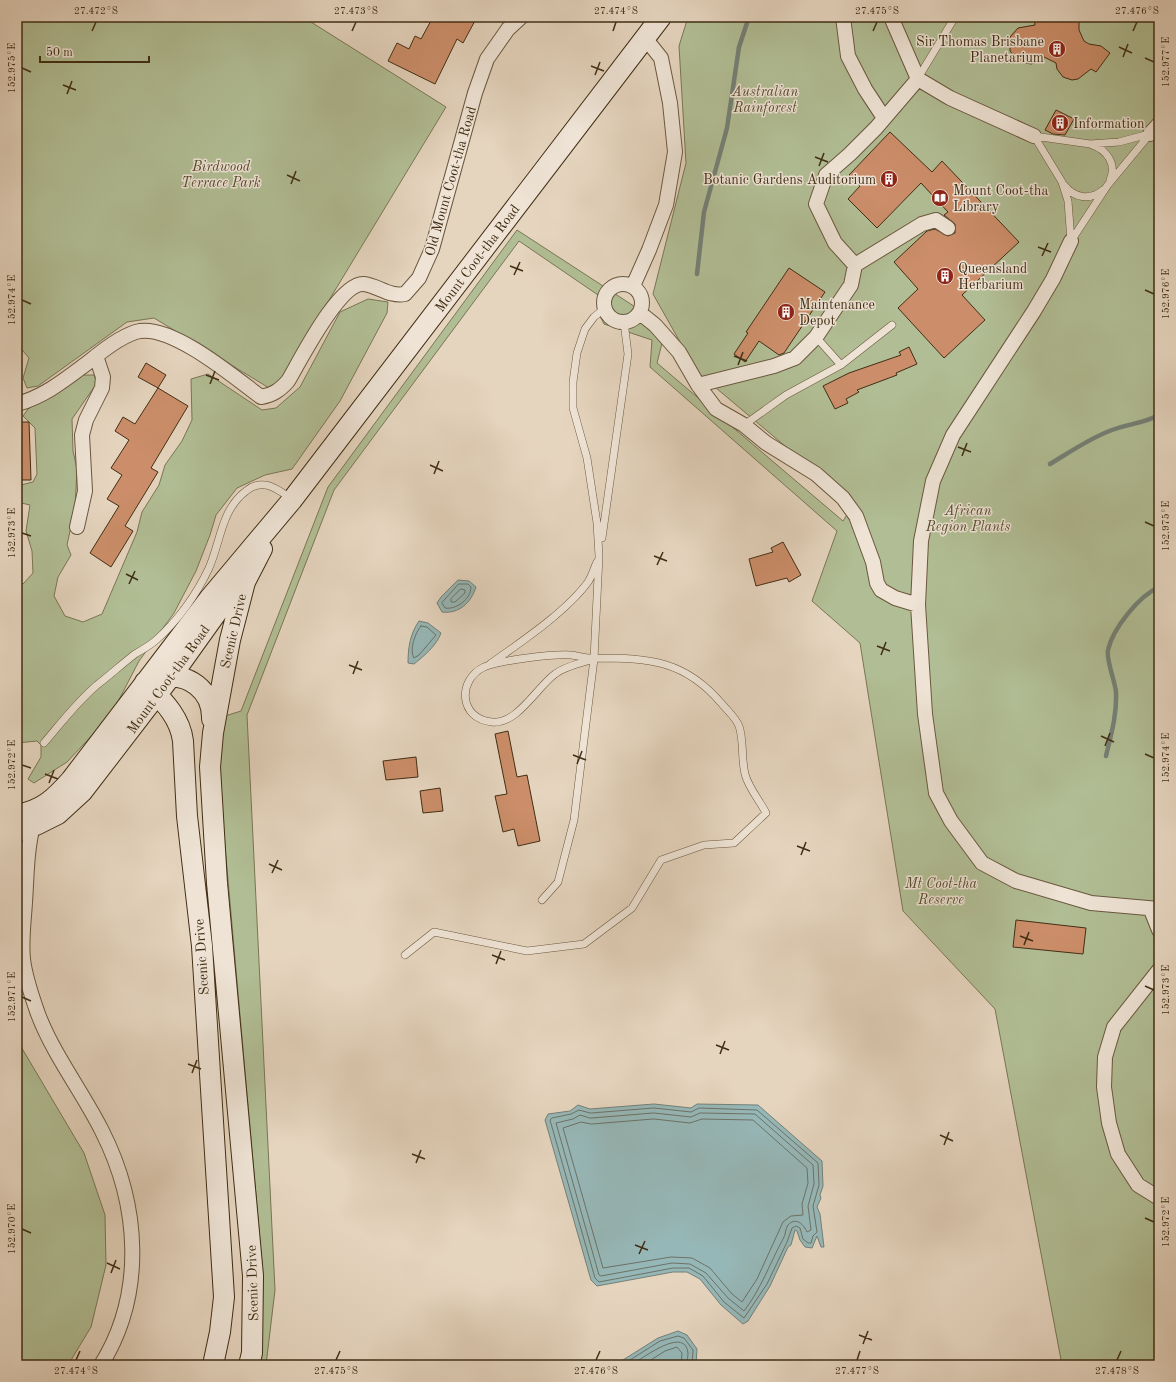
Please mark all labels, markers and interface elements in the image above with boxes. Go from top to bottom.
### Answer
text: 27.472°S [74,6,118,16]
text: 27.473°S [334,6,378,16]
text: 27.474°S [594,6,638,16]
text: 27.475°S [855,6,899,16]
text: 27.476°S [1115,6,1159,16]
place label: Sir Thomas Brisbane Planetarium [916,35,1044,65]
text: 152.977°E [1161,37,1171,87]
scale bar [40,38,149,64]
building icon: Sir Thomas Brisbane Planetarium [1047,39,1067,59]
text: 152.975°E [7,43,17,93]
text: 50 m [46,46,73,59]
park label: Australian Rainforest [731,85,798,116]
street label: Old Mount Coot-tha Road [421,104,479,258]
building icon: Information [1050,113,1070,133]
place label: Information [1073,117,1145,131]
park label: Birdwood Terrace Park [181,160,261,190]
building icon: Botanic Gardens Auditorium [879,169,899,189]
place label: Botanic Gardens Auditorium [703,173,876,187]
place label: Mount Coot-tha Library [953,184,1048,214]
library icon: Mount Coot-tha Library [930,188,950,208]
street label: Mount Coot-tha Road [431,201,523,315]
place label: Queensland Herbarium [958,262,1027,292]
building icon: Queensland Herbarium [935,266,955,286]
text: 152.976°E [1161,269,1171,319]
text: 152.974°E [7,275,17,325]
place label: Maintenance Depot [799,298,875,328]
building icon: Maintenance Depot [776,302,796,322]
text: 152.975°E [1161,501,1171,551]
park label: African Region Plants [925,504,1010,535]
text: 152.973°E [7,508,17,558]
street label: Scenic Drive [219,593,249,670]
street label: Mount Coot-tha Road [125,623,213,736]
text: 152.974°E [1161,733,1171,783]
text: 152.972°E [7,740,17,790]
park label: Mt Coot-tha Reserve [904,877,978,907]
street label: Scenic Drive [192,918,212,995]
text: 152.973°E [1161,965,1171,1015]
text: 152.971°E [7,972,17,1022]
text: 152.972°E [1161,1197,1171,1247]
text: 152.970°E [7,1204,17,1254]
street label: Scenic Drive [245,1245,261,1321]
text: 27.474°S [54,1366,98,1376]
text: 27.475°S [314,1366,358,1376]
text: 27.476°S [574,1366,618,1376]
text: 27.477°S [835,1366,879,1376]
text: 27.478°S [1095,1366,1139,1376]

